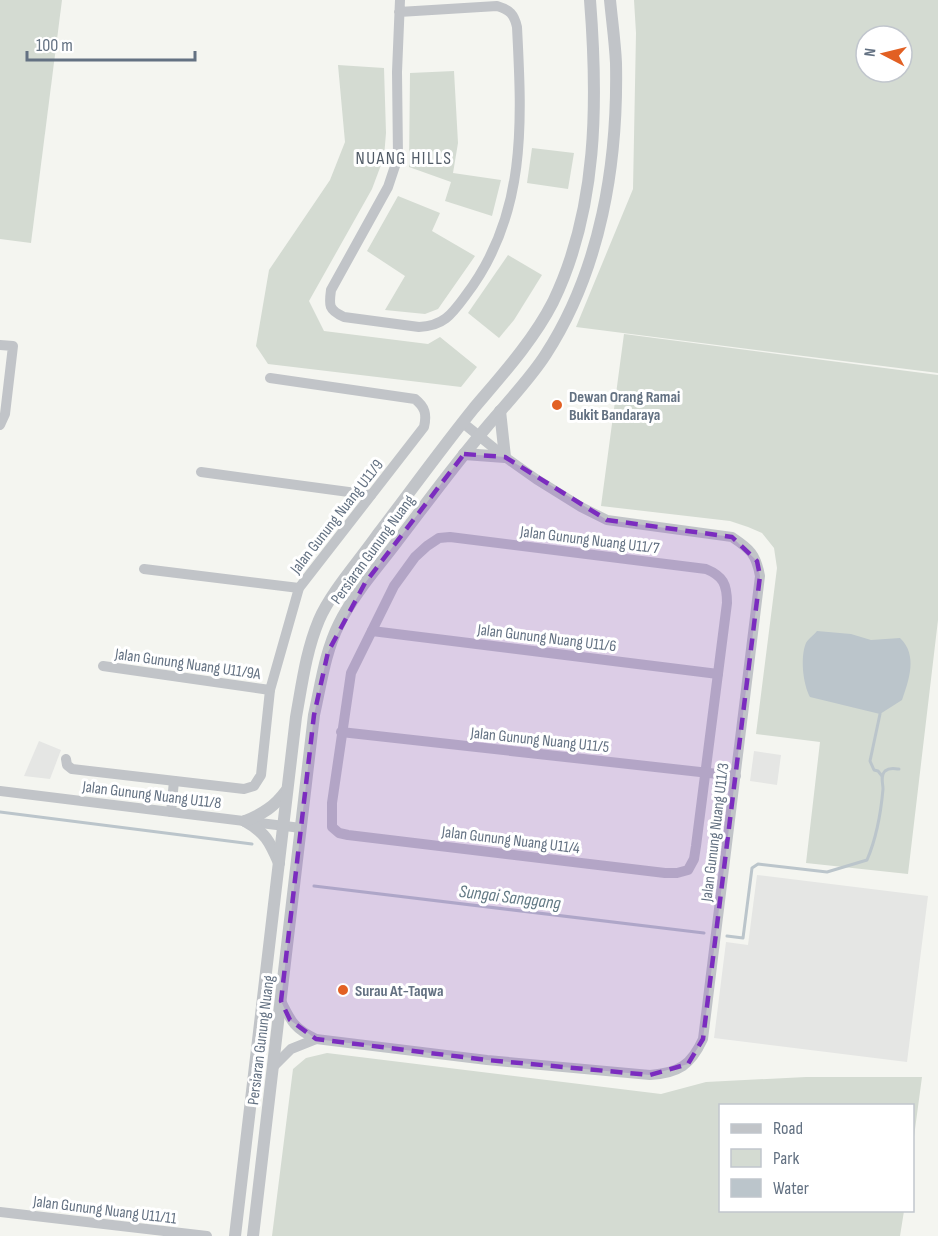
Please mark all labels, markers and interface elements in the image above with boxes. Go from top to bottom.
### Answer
scale bar [27,24,195,62]
north arrow [854,24,914,84]
text: 100 m [36,35,73,56]
text: N [861,47,881,58]
district label: NUANG HILLS [356,148,452,169]
place label: Dewan Orang Ramai Bukit Bandaraya [569,388,680,425]
marker: Dewan Orang Ramai Bukit Bandaraya [550,398,564,412]
street label: Jalan Gunung Nuang U11/9 [286,456,388,579]
street label: Persiaran Gunung Nuang [327,491,419,608]
street label: Jalan Gunung Nuang U11/7 [518,522,661,559]
street label: Jalan Gunung Nuang U11/6 [475,620,617,656]
street label: Jalan Gunung Nuang U11/9A [113,645,262,684]
street label: Jalan Gunung Nuang U11/5 [469,724,610,757]
street label: Jalan Gunung Nuang U11/3 [697,762,733,904]
street label: Jalan Gunung Nuang U11/8 [80,777,222,813]
street label: Jalan Gunung Nuang U11/4 [440,822,581,858]
water label: Sungai Sanggang [458,881,563,914]
street label: Persiaran Gunung Nuang [244,974,279,1106]
place label: Surau At-Taqwa [355,982,444,1001]
marker: Surau At-Taqwa [336,983,350,997]
legend [719,1104,914,1212]
text: Road [773,1118,803,1139]
text: Park [773,1148,799,1169]
text: Water [773,1178,809,1199]
street label: Jalan Gunung Nuang U11/11 [31,1192,178,1229]

